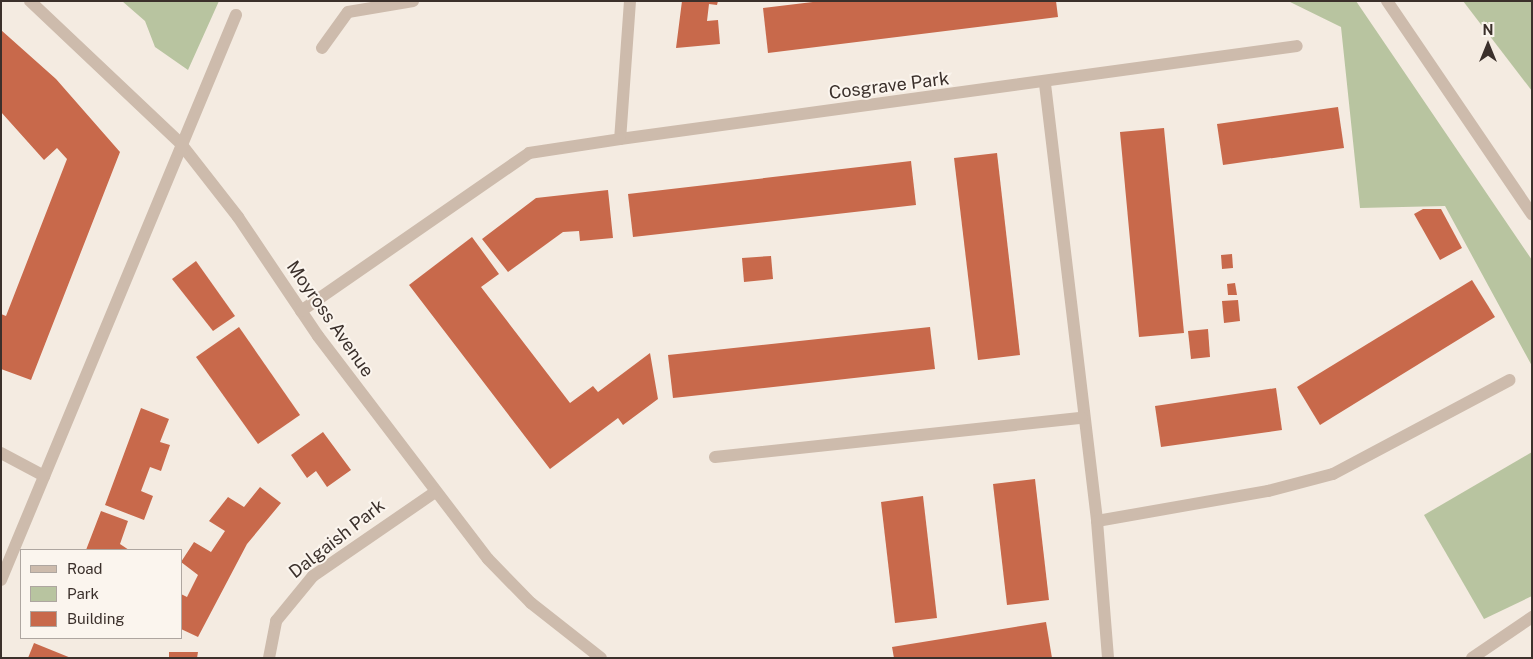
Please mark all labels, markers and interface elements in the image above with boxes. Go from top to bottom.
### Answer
north arrow [1463,20,1513,70]
text: N [1483,22,1493,38]
street label: Cosgrave Park [828,68,950,104]
street label: Moyross Avenue [282,257,378,381]
street label: Dalgaish Park [285,495,389,583]
legend [20,549,182,639]
text: Road [67,560,103,577]
text: Park [67,585,99,602]
text: Building [67,610,125,627]

